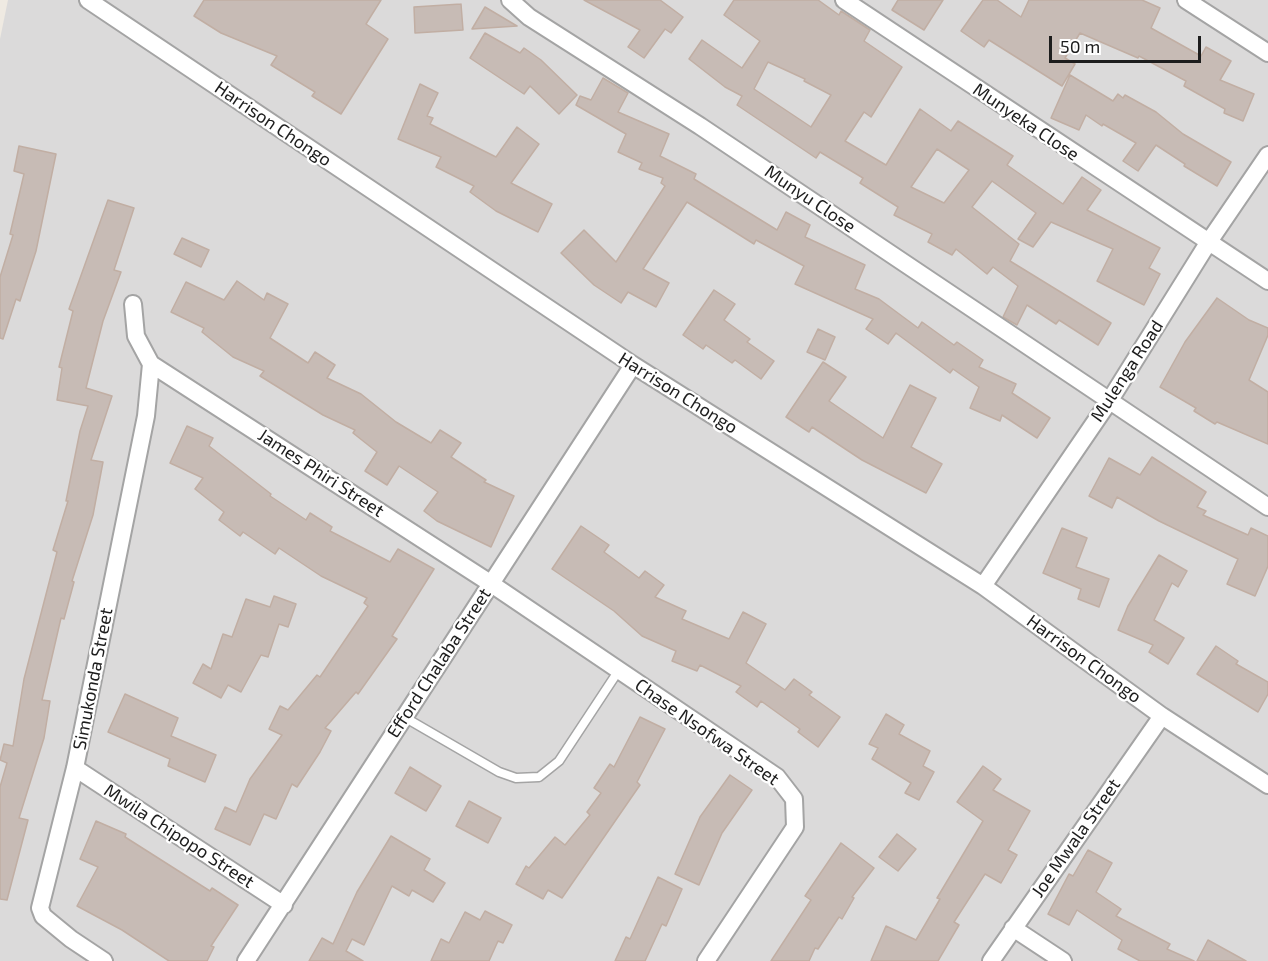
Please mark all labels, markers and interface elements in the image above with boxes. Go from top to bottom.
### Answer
scale bar [1052,24,1204,62]
text: 50 m [1060,35,1100,57]
street label: Harrison Chongo [210,77,336,171]
street label: Munyeka Close [969,79,1083,165]
street label: Munyu Close [760,161,860,237]
street label: Mulenga Road [1086,316,1168,426]
street label: Harrison Chongo [615,348,741,438]
street label: James Phiri Street [254,424,388,522]
street label: Efford Chalaba Street [382,584,496,742]
street label: Simukonda Street [69,606,117,752]
street label: Harrison Chongo [1023,610,1145,708]
street label: Chase Nsofwa Street [631,674,783,790]
street label: Joe Mwala Street [1027,775,1125,901]
street label: Mwila Chipopo Street [100,779,258,893]

